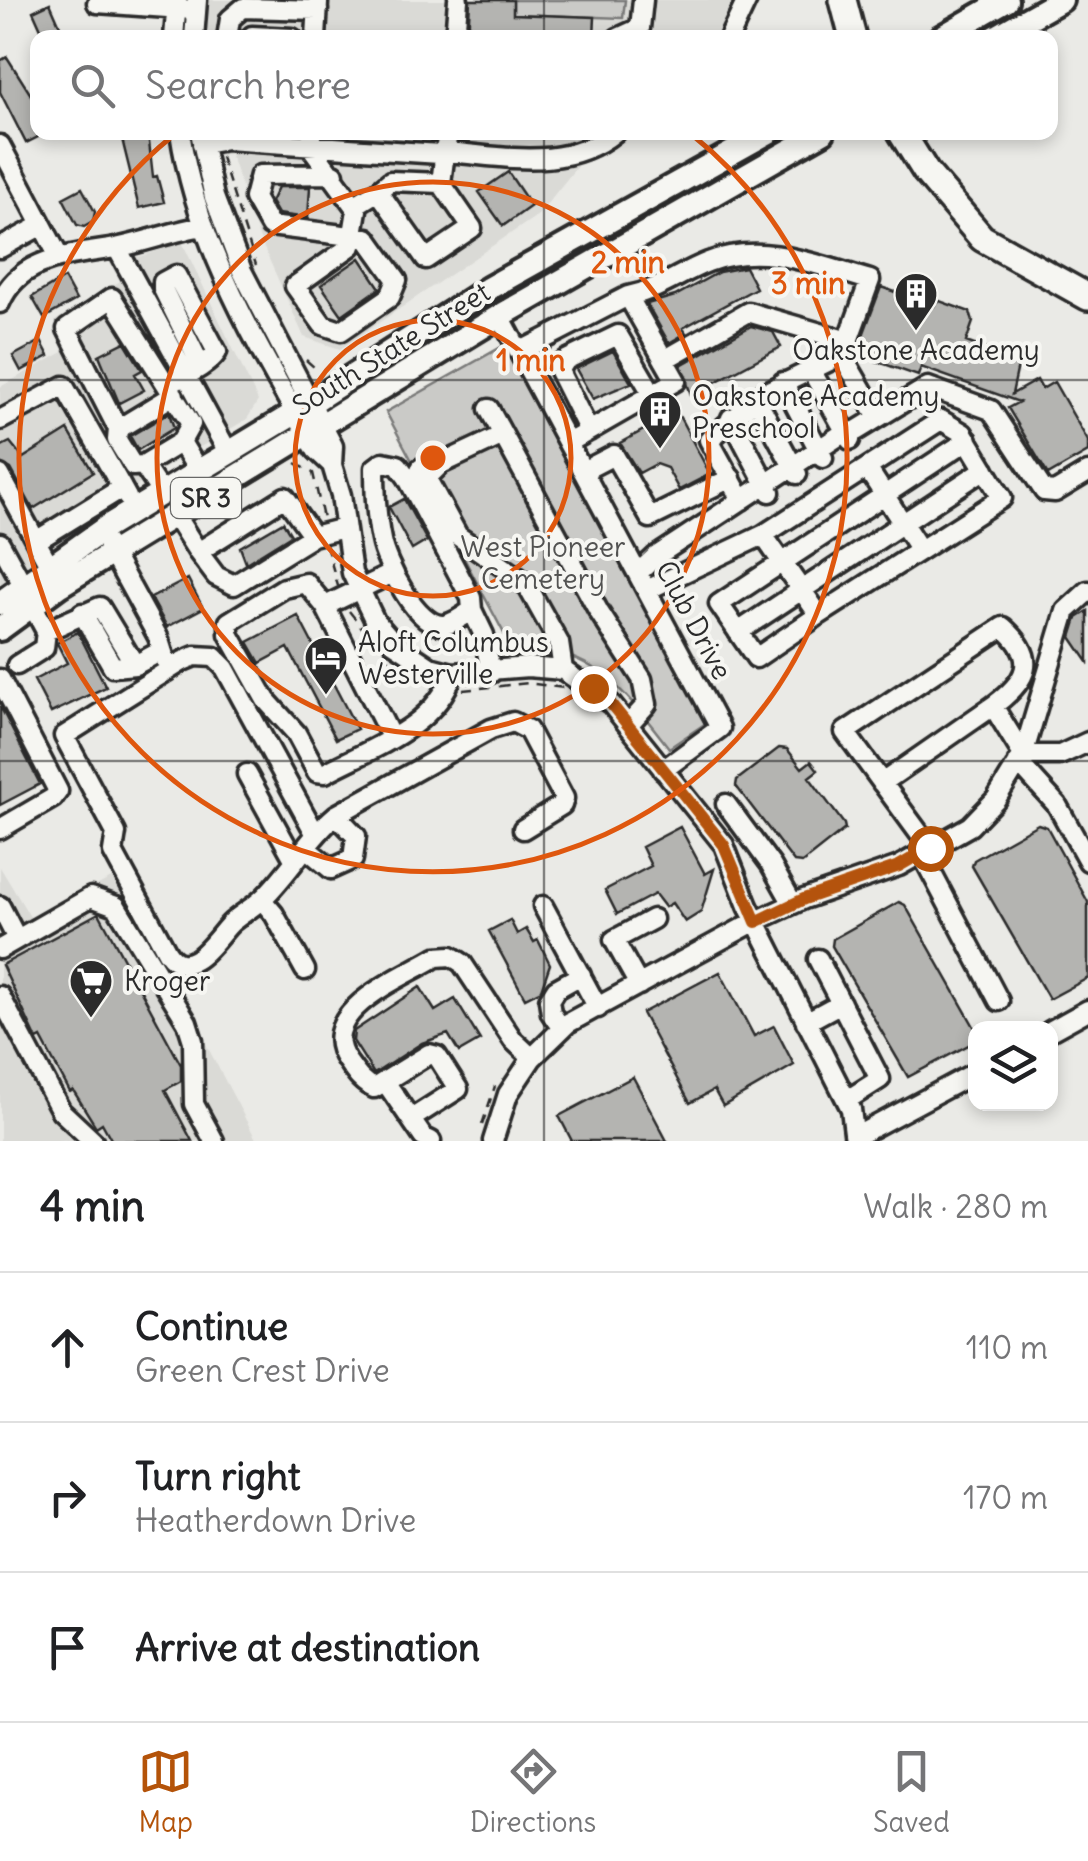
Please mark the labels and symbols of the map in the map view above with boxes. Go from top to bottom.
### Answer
text: 2 min [591,243,665,281]
text: 3 min [771,264,845,302]
building icon: Oakstone Academy [893,271,939,332]
street label: South State Street [286,274,496,424]
place label: Oakstone Academy [792,332,1040,368]
text: 1 min [496,341,566,379]
place label: Oakstone Academy Preschool [692,378,939,446]
building icon: Oakstone Academy Preschool [637,389,683,450]
centre of rings [415,440,451,476]
road number: SR 3 [171,478,241,518]
park label: West Pioneer Cemetery [460,529,626,597]
street label: Club Drive [648,554,740,686]
place label: Aloft Columbus Westerville [358,624,549,692]
hotel icon: Aloft Columbus Westerville [303,635,349,696]
route end [571,666,617,712]
route start [908,826,954,872]
supermarket icon: Kroger [68,958,114,1019]
place label: Kroger [124,963,210,999]

